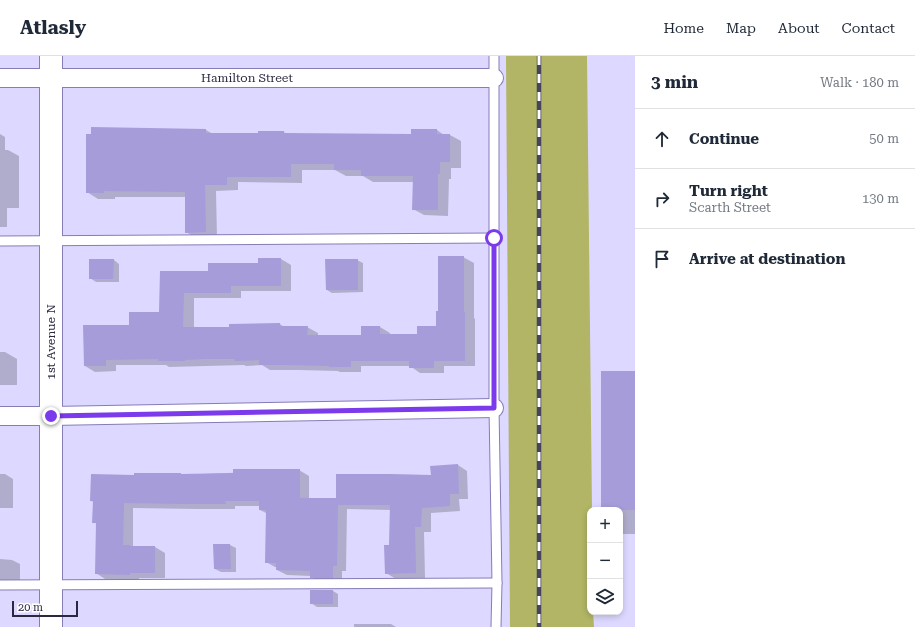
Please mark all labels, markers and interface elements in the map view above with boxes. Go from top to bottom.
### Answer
text: Atlasly [20,16,86,39]
text: Home [663,20,704,36]
text: Map [726,20,756,36]
text: About [778,20,820,36]
text: Contact [842,20,895,36]
street label: Hamilton Street [201,71,293,85]
text: 3 min [651,72,698,92]
text: Walk · 180 m [820,75,899,90]
icon: ahead [651,128,673,150]
text: Continue [689,130,759,148]
text: 50 m [869,131,899,146]
text: Turn right [689,182,768,200]
icon: right [651,188,673,210]
text: 130 m [862,191,899,206]
text: Scarth Street [689,200,771,215]
route start [485,229,503,247]
icon: arrive [651,248,673,270]
text: Arrive at destination [689,250,845,268]
street label: 1st Avenue N [44,304,58,380]
route end [42,407,60,425]
map controls [587,507,623,615]
button: + [587,507,623,543]
button: − [587,543,623,579]
button: layers [587,579,623,615]
scale bar [12,599,78,618]
text: 20 m [18,601,43,614]

